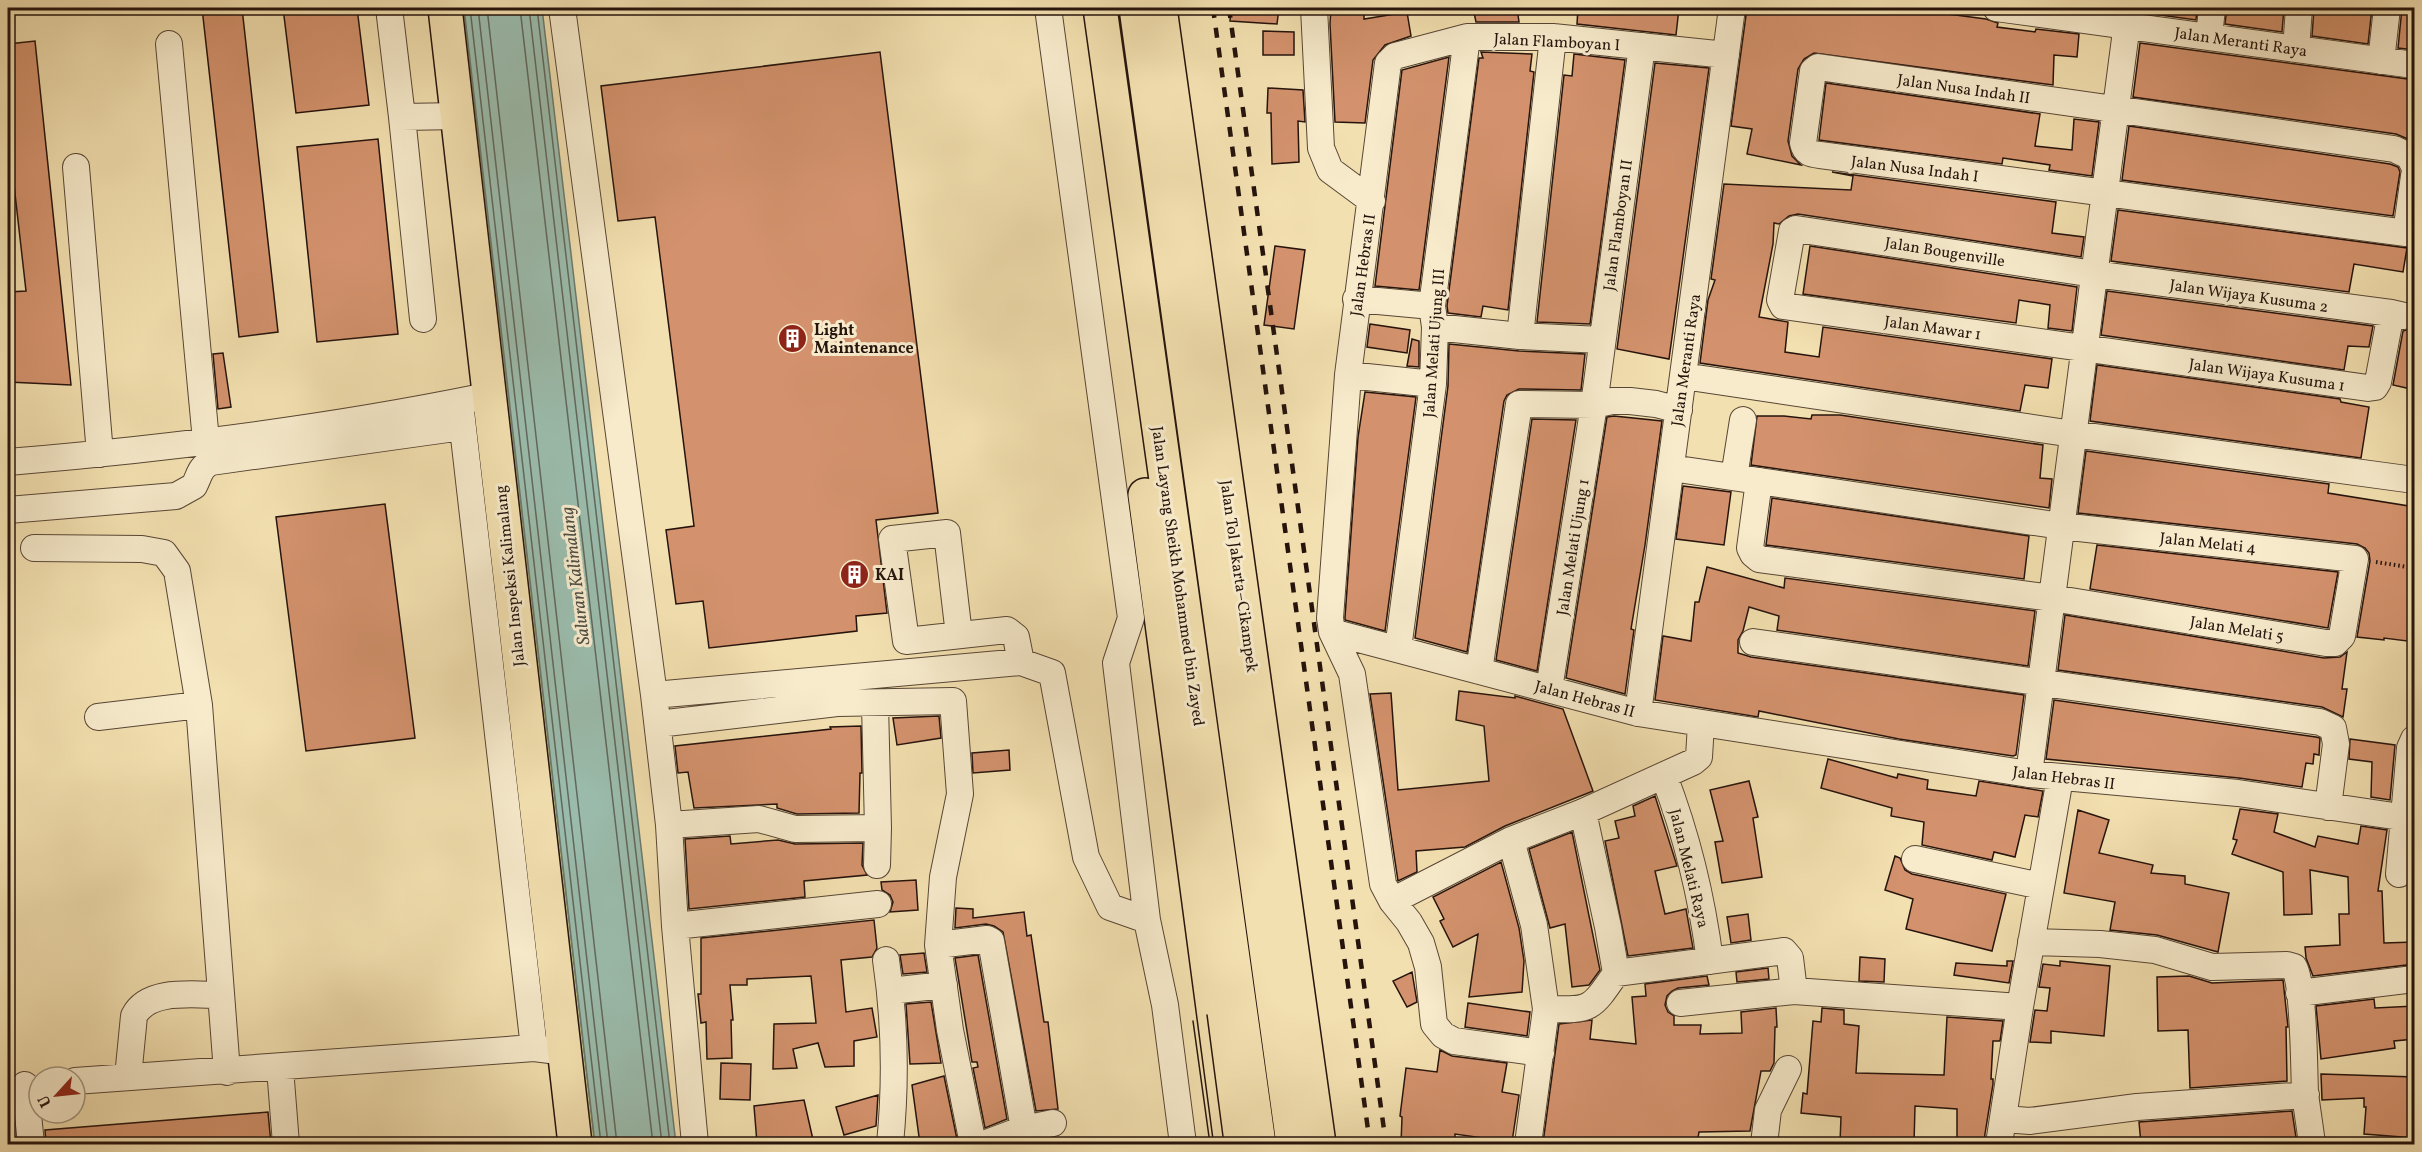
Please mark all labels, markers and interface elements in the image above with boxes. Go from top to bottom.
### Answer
street label: Jalan Meranti Raya [2173,23,2309,63]
street label: Jalan Flamboyan I [1493,29,1621,57]
street label: Jalan Nusa Indah II [1896,70,2032,110]
street label: Jalan Nusa Indah I [1850,151,1980,189]
street label: Jalan Flamboyan II [1599,158,1639,292]
street label: Jalan Hebras II [1346,213,1382,318]
street label: Jalan Bougenville [1883,233,2006,273]
street label: Jalan Melati Ujung III [1419,268,1451,418]
street label: Jalan Wijaya Kusuma 2 [2168,275,2329,319]
street label: Jalan Meranti Raya [1667,292,1707,428]
street label: Jalan Mawar 1 [1883,311,1983,347]
place label: Light Maintenance [814,320,914,360]
building icon: Light Maintenance [777,322,809,354]
street label: Jalan Wijaya Kusuma 1 [2187,354,2346,398]
street label: Jalan Layang Sheikh Mohammed bin Zayed [1145,425,1209,728]
street label: Jalan Melati Ujung 1 [1552,477,1596,617]
street label: Jalan Tol Jakarta–Cikampek [1214,479,1262,674]
street label: Jalan Inspeksi Kalimalang [491,484,531,668]
water label: Saluran Kalimalang [556,505,597,646]
street label: Jalan Melati 4 [2159,528,2257,560]
building icon: KAI [838,558,870,590]
place label: KAI [875,565,904,587]
street label: Jalan Melati 5 [2188,612,2285,648]
street label: Jalan Hebras II [1532,676,1637,724]
street label: Jalan Hebras II [2011,762,2116,796]
street label: Jalan Melati Raya [1663,807,1714,930]
north arrow [27,1065,87,1125]
text: U [33,1091,58,1111]

